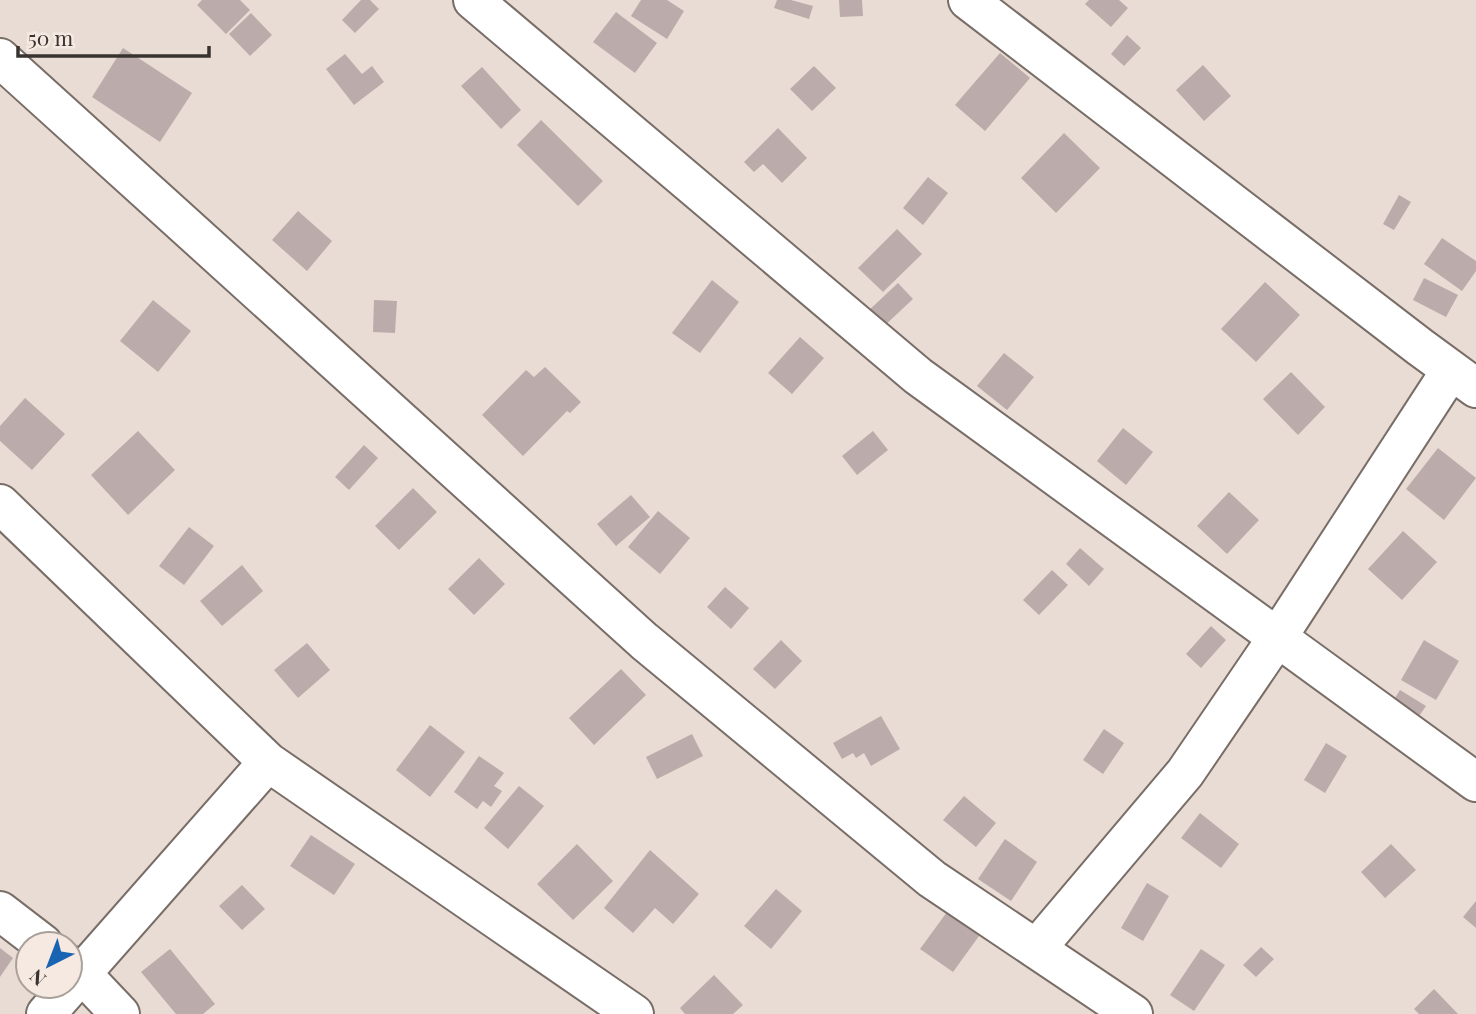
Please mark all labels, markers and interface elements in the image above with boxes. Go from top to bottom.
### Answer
scale bar [18,14,208,58]
text: 50 m [28,23,74,51]
north arrow [14,930,84,1000]
text: N [23,964,51,993]

